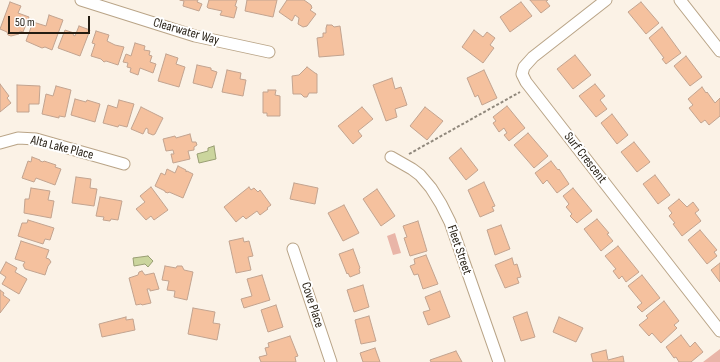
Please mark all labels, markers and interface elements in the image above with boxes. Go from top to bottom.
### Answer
scale bar [10,8,92,34]
text: 50 m [15,15,35,30]
street label: Clearwater Way [151,15,221,49]
street label: Surf Crescent [560,129,610,187]
street label: Alta Lake Place [29,133,95,163]
street label: Fleet Street [443,223,475,277]
street label: Cove Place [297,280,327,330]

